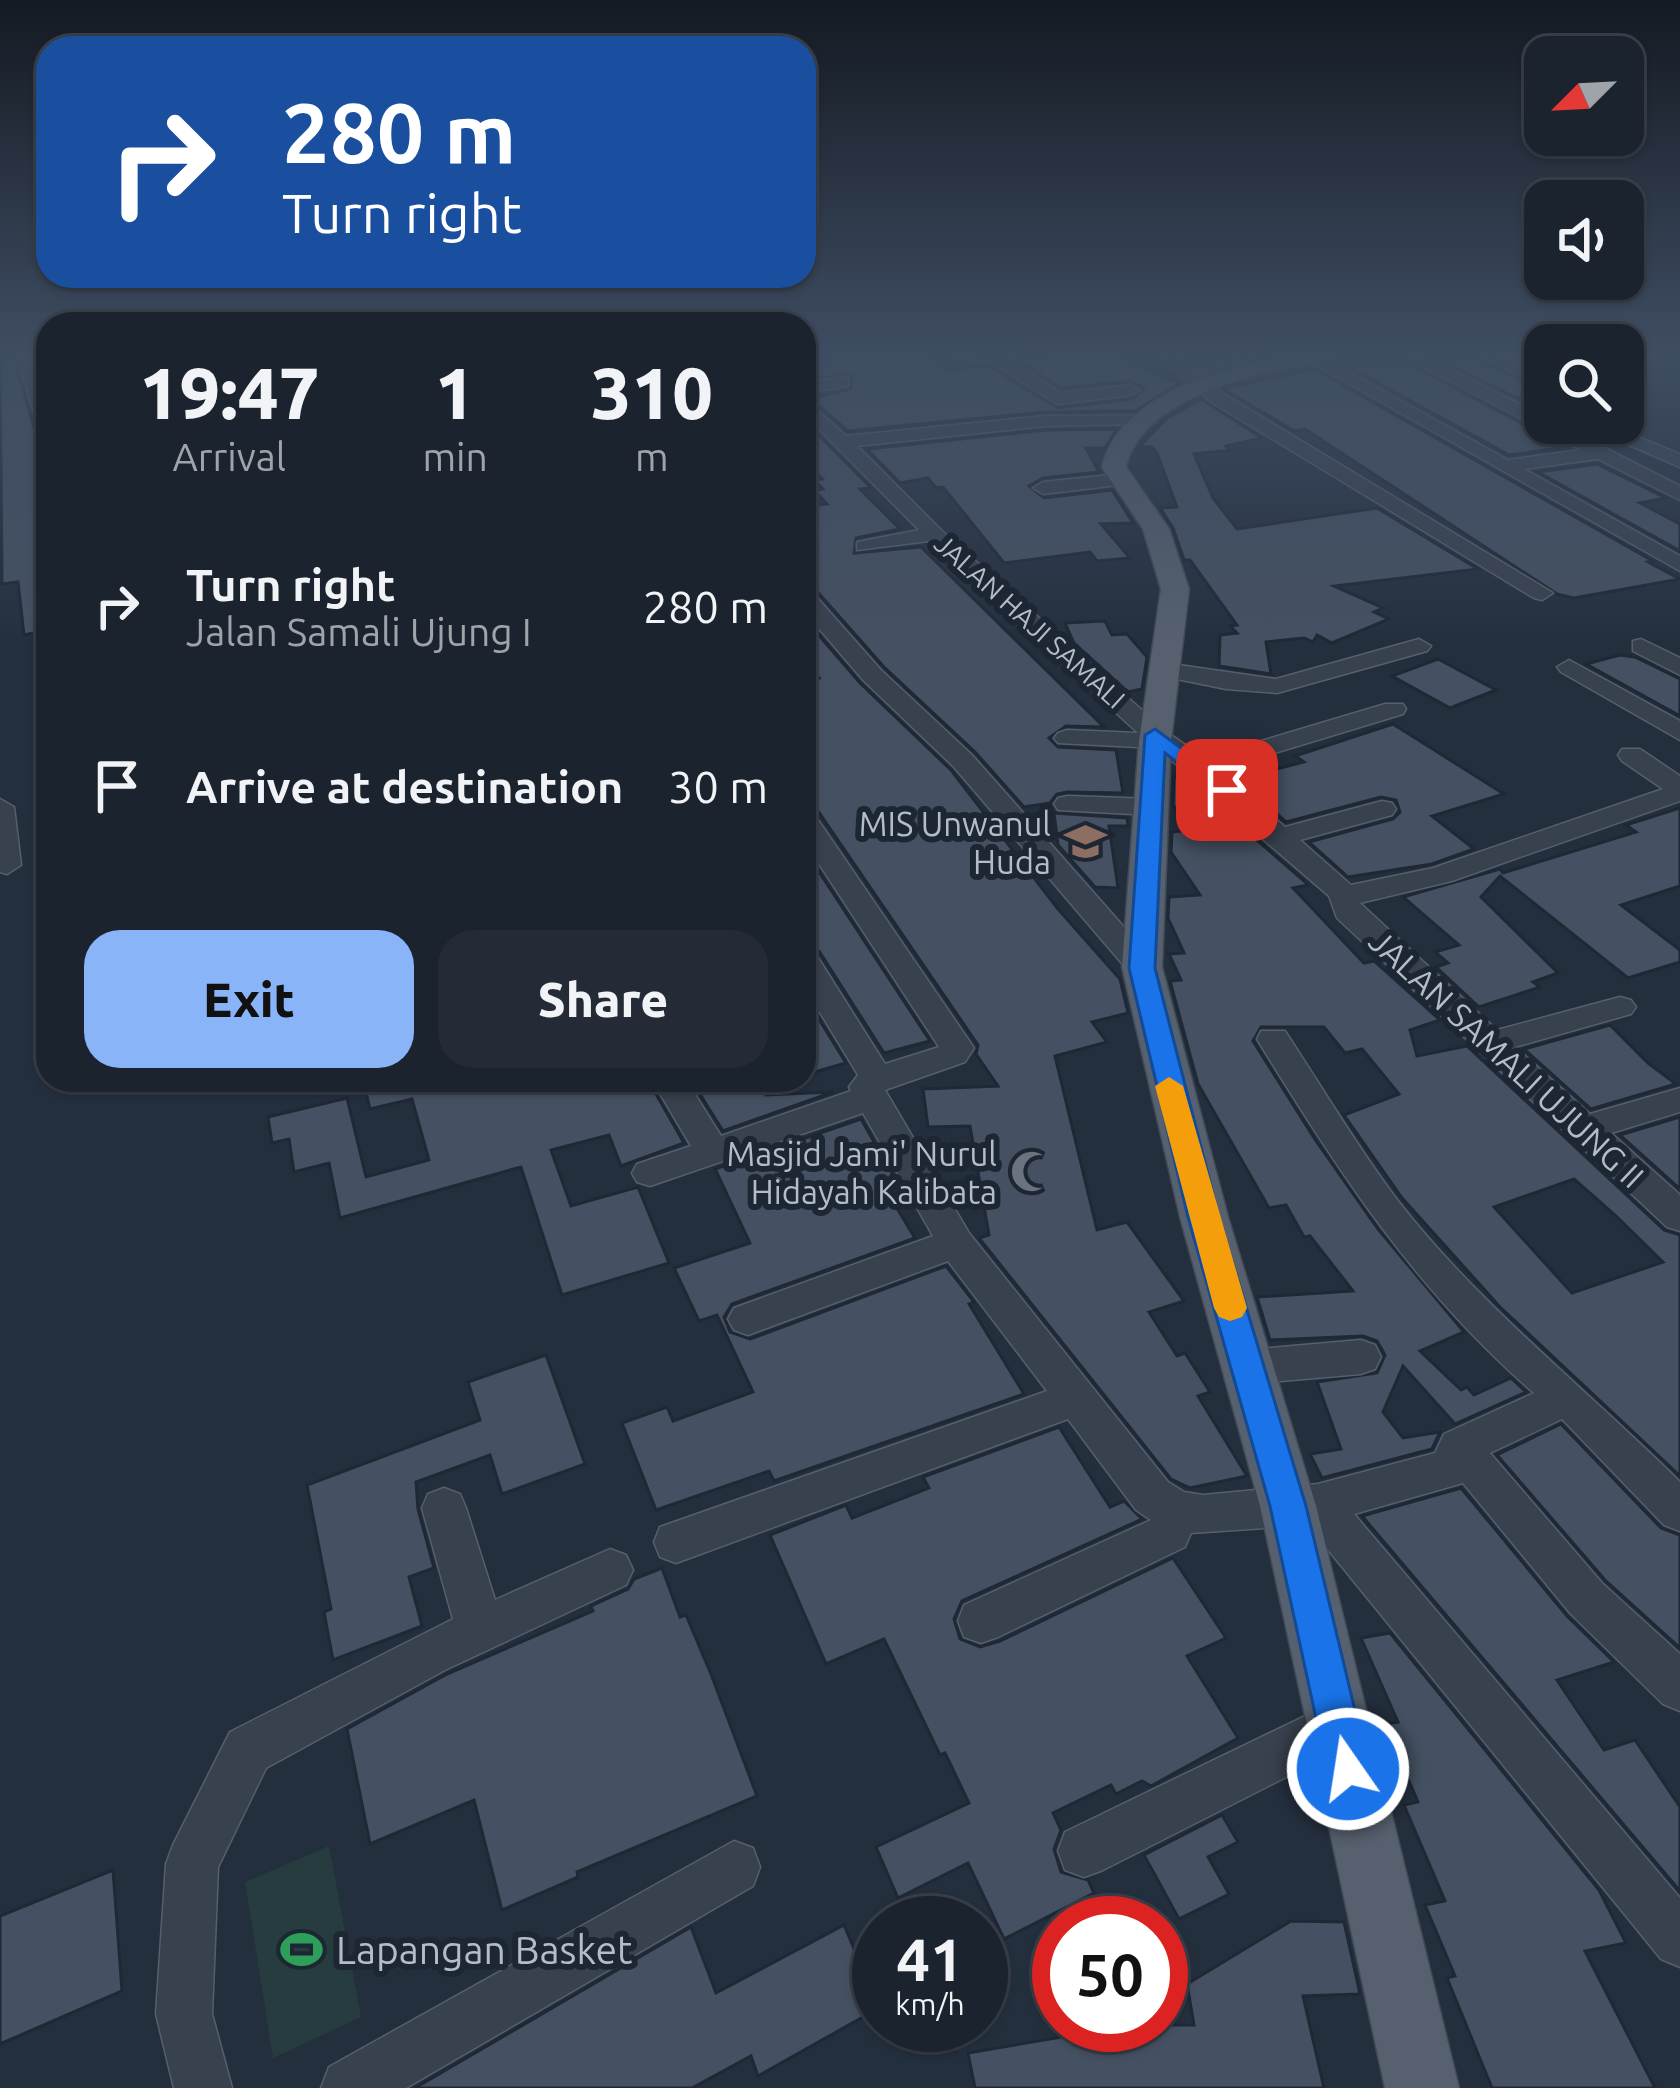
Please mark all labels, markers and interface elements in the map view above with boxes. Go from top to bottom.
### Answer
north arrow [1524,36,1644,156]
map controls [1524,36,1644,444]
icon: right [84,84,240,240]
text: 280 m [282,85,516,179]
button: sound [1524,180,1644,300]
text: Turn right [282,183,522,243]
button: search [1524,324,1644,444]
text: 19:47 [139,352,319,433]
text: 1 [435,352,475,433]
text: 310 [591,352,713,433]
text: Arrival [172,435,286,478]
text: min [422,435,488,478]
text: m [635,435,669,478]
street label: JALAN HAJI SAMALI [929,528,1131,714]
text: Turn right [186,559,395,610]
icon: right [84,573,150,639]
text: 280 m [643,581,768,632]
text: Jalan Samali Ujung I [186,610,532,653]
pin [1176,739,1278,841]
icon: arrive [84,753,150,819]
icon: arrive [1194,757,1260,823]
text: Arrive at destination [186,761,623,812]
text: 30 m [668,761,768,812]
place label: MIS Unwanul Huda [859,805,1051,880]
school or university icon: MIS Unwanul Huda [1062,819,1108,865]
street label: JALAN SAMALI UJUNG II [1362,921,1652,1195]
button: Exit [84,930,414,1068]
button: Share [438,930,768,1068]
place label: Masjid Jami' Nurul Hidayah Kalibata [727,1135,997,1210]
mosque icon: Masjid Jami' Nurul Hidayah Kalibata [1008,1149,1054,1195]
position arrow [1285,1706,1411,1832]
speed limit sign: 50 [1032,1896,1188,2052]
text: 41 [896,1925,964,1992]
sports icon: Lapangan Basket [279,1926,325,1972]
place label: Lapangan Basket [336,1928,632,1971]
text: km/h [895,1987,965,2021]

